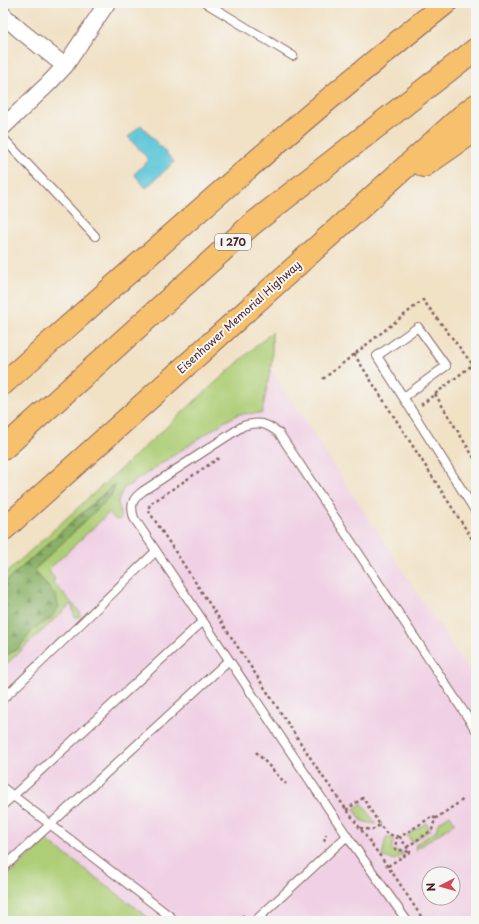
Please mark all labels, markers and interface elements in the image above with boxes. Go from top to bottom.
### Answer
road number: I 270 [215,234,251,250]
street label: Eisenhower Memorial Highway [173,256,305,377]
north arrow [421,866,461,906]
text: N [422,882,439,892]

